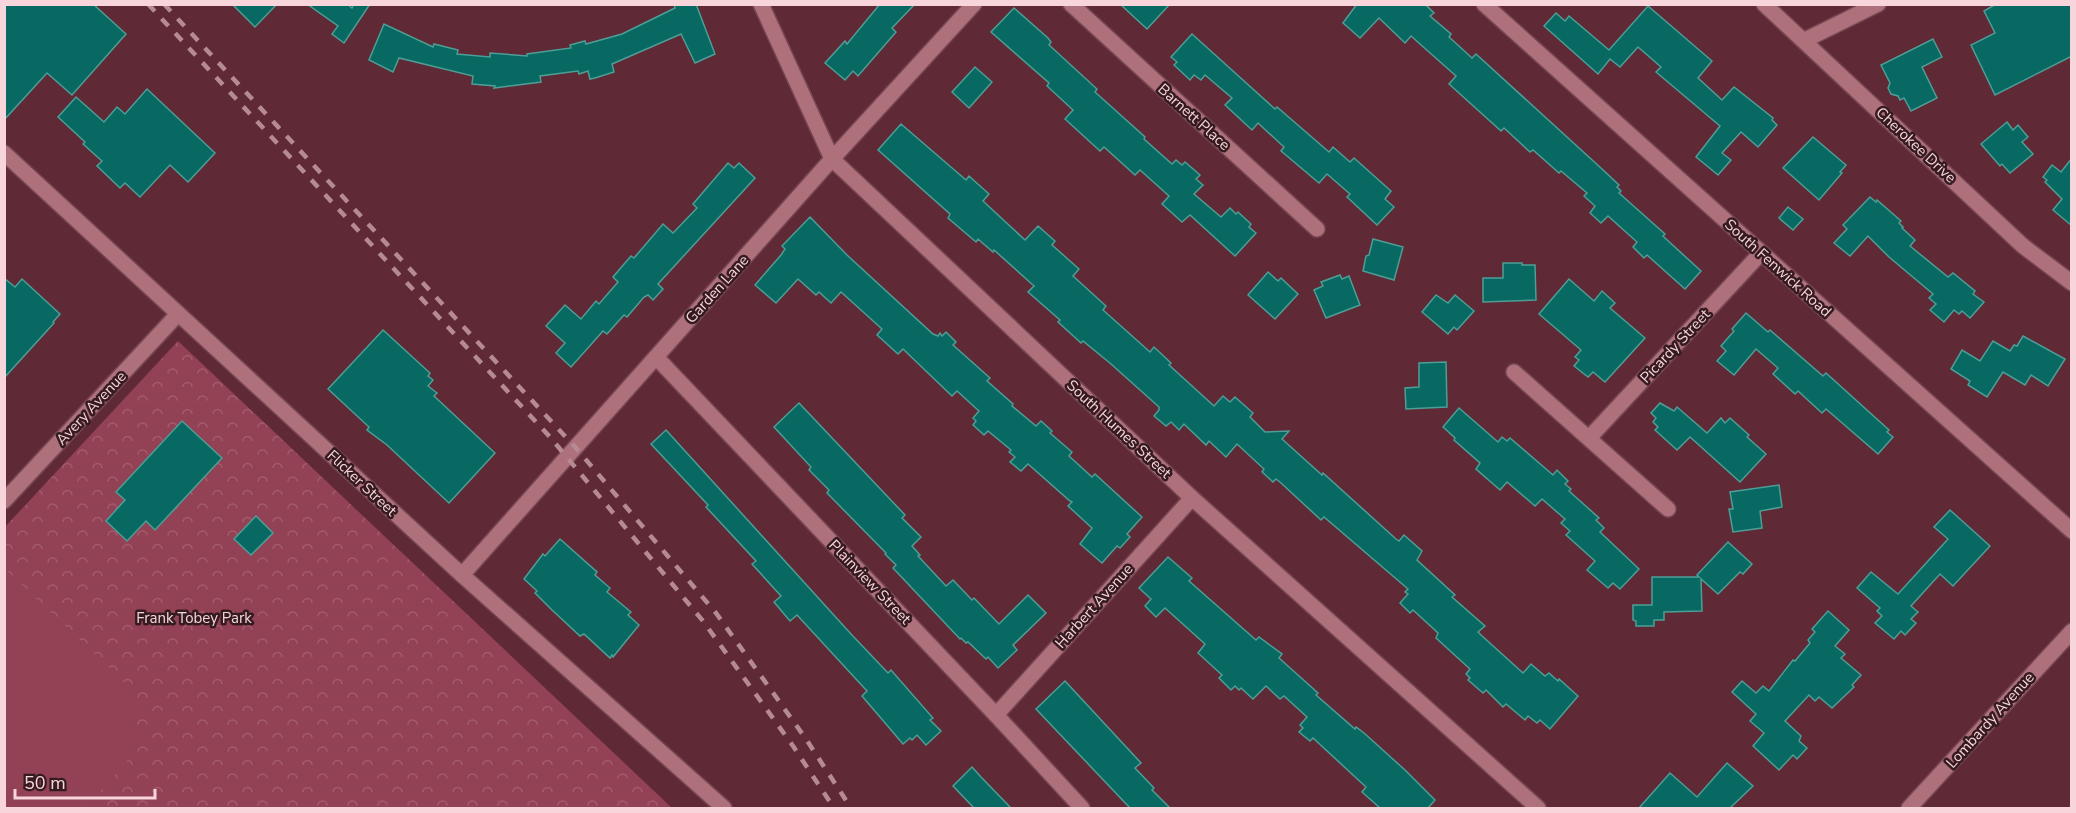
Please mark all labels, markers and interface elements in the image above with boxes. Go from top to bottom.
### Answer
street label: Barnett Place [1154,79,1234,155]
street label: Cherokee Drive [1872,103,1960,187]
street label: South Fenwick Road [1720,215,1836,321]
street label: Garden Lane [681,250,753,328]
street label: Picardy Street [1636,304,1715,387]
street label: Avery Avenue [51,367,131,449]
street label: South Humes Street [1062,375,1176,483]
street label: Flicker Street [323,445,402,521]
street label: Plainview Street [824,535,916,629]
street label: Harbert Avenue [1051,559,1137,653]
park label: Frank Tobey Park [136,608,252,628]
street label: Lombardy Avenue [1942,668,2038,772]
scale bar [15,762,154,800]
text: 50 m [24,771,66,795]

